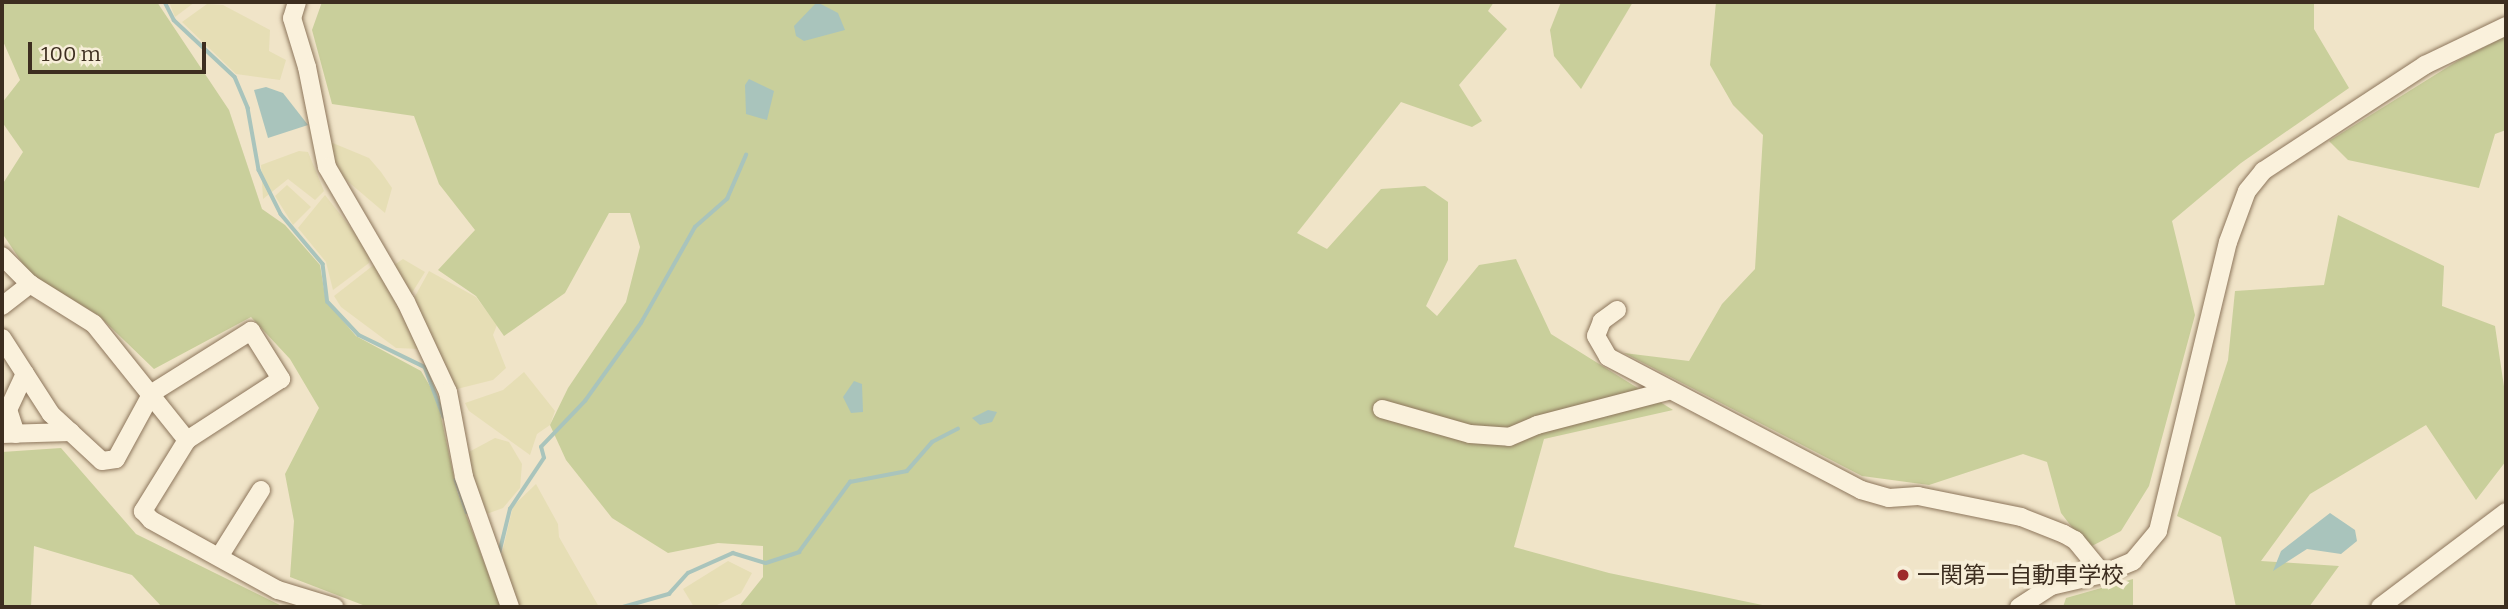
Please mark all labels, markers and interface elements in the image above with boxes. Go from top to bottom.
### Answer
scale bar [32,28,210,72]
text: 100 m [41,41,101,67]
place label: 一関第一自動車学校 [1917,561,2124,589]
marker: 一関第一自動車学校 [1895,567,1911,583]

